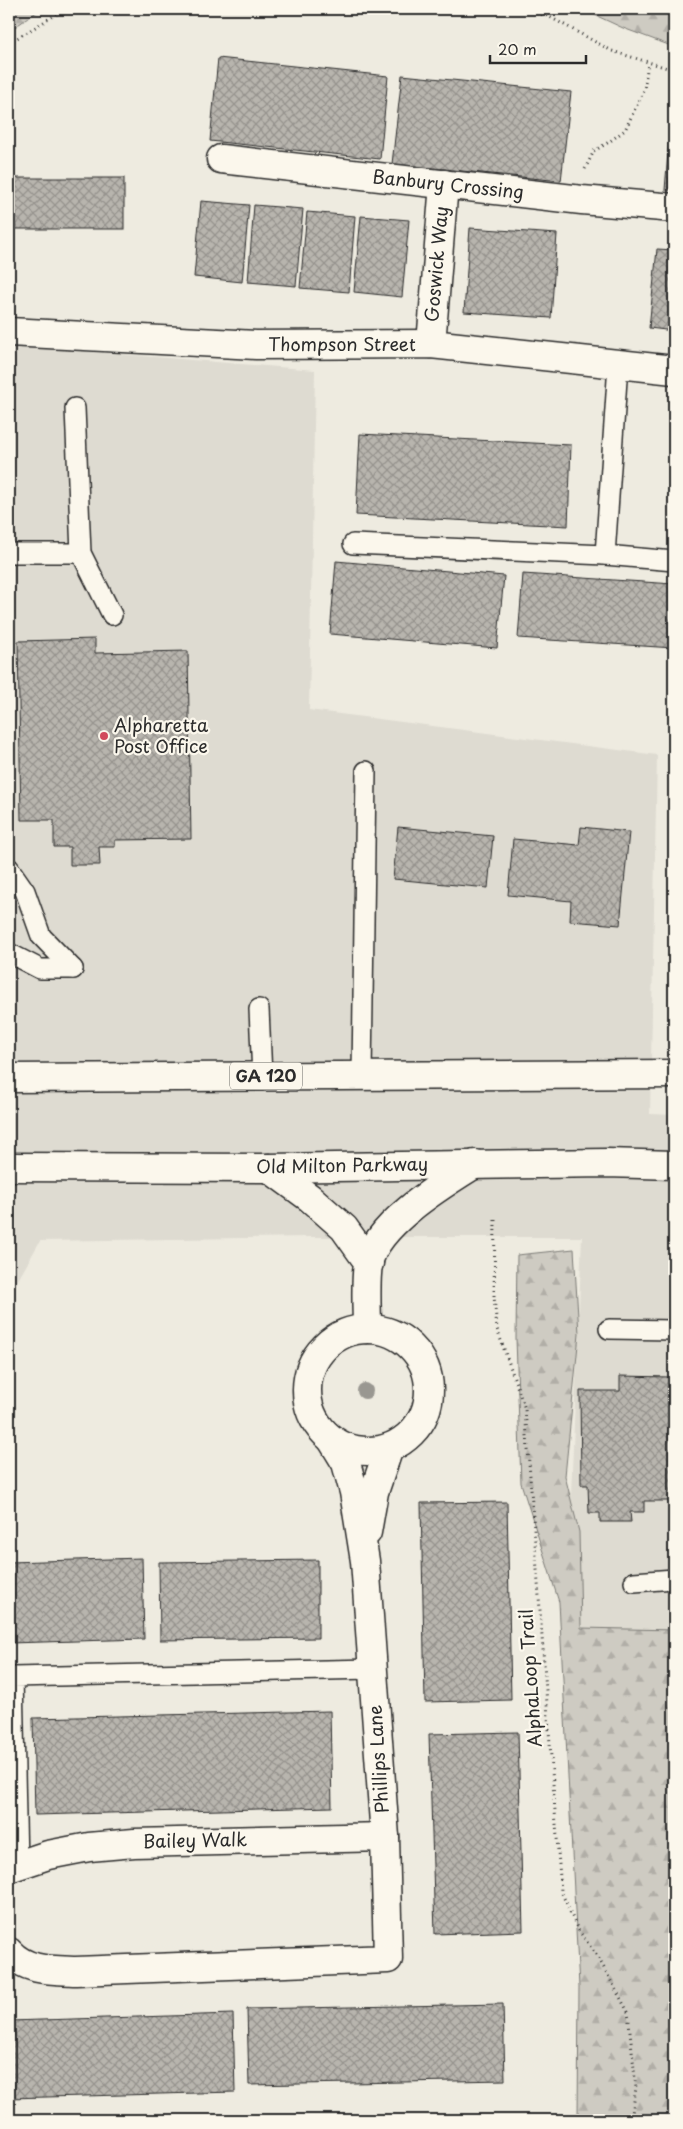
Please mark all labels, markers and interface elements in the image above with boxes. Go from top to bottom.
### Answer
scale bar [490,32,587,64]
text: 20 m [498,37,537,60]
street label: Banbury Crossing [371,162,525,205]
street label: Goswick Way [417,205,454,323]
street label: Thompson Street [268,330,416,357]
place label: Alpharetta Post Office [114,711,209,759]
marker: Alpharetta Post Office [98,730,110,742]
road number: GA 120 [230,1062,302,1090]
street label: Old Milton Parkway [256,1150,428,1179]
street label: AlphaLoop Trail [511,1608,548,1748]
street label: Phillips Lane [360,1704,395,1814]
street label: Bailey Walk [143,1825,247,1854]

